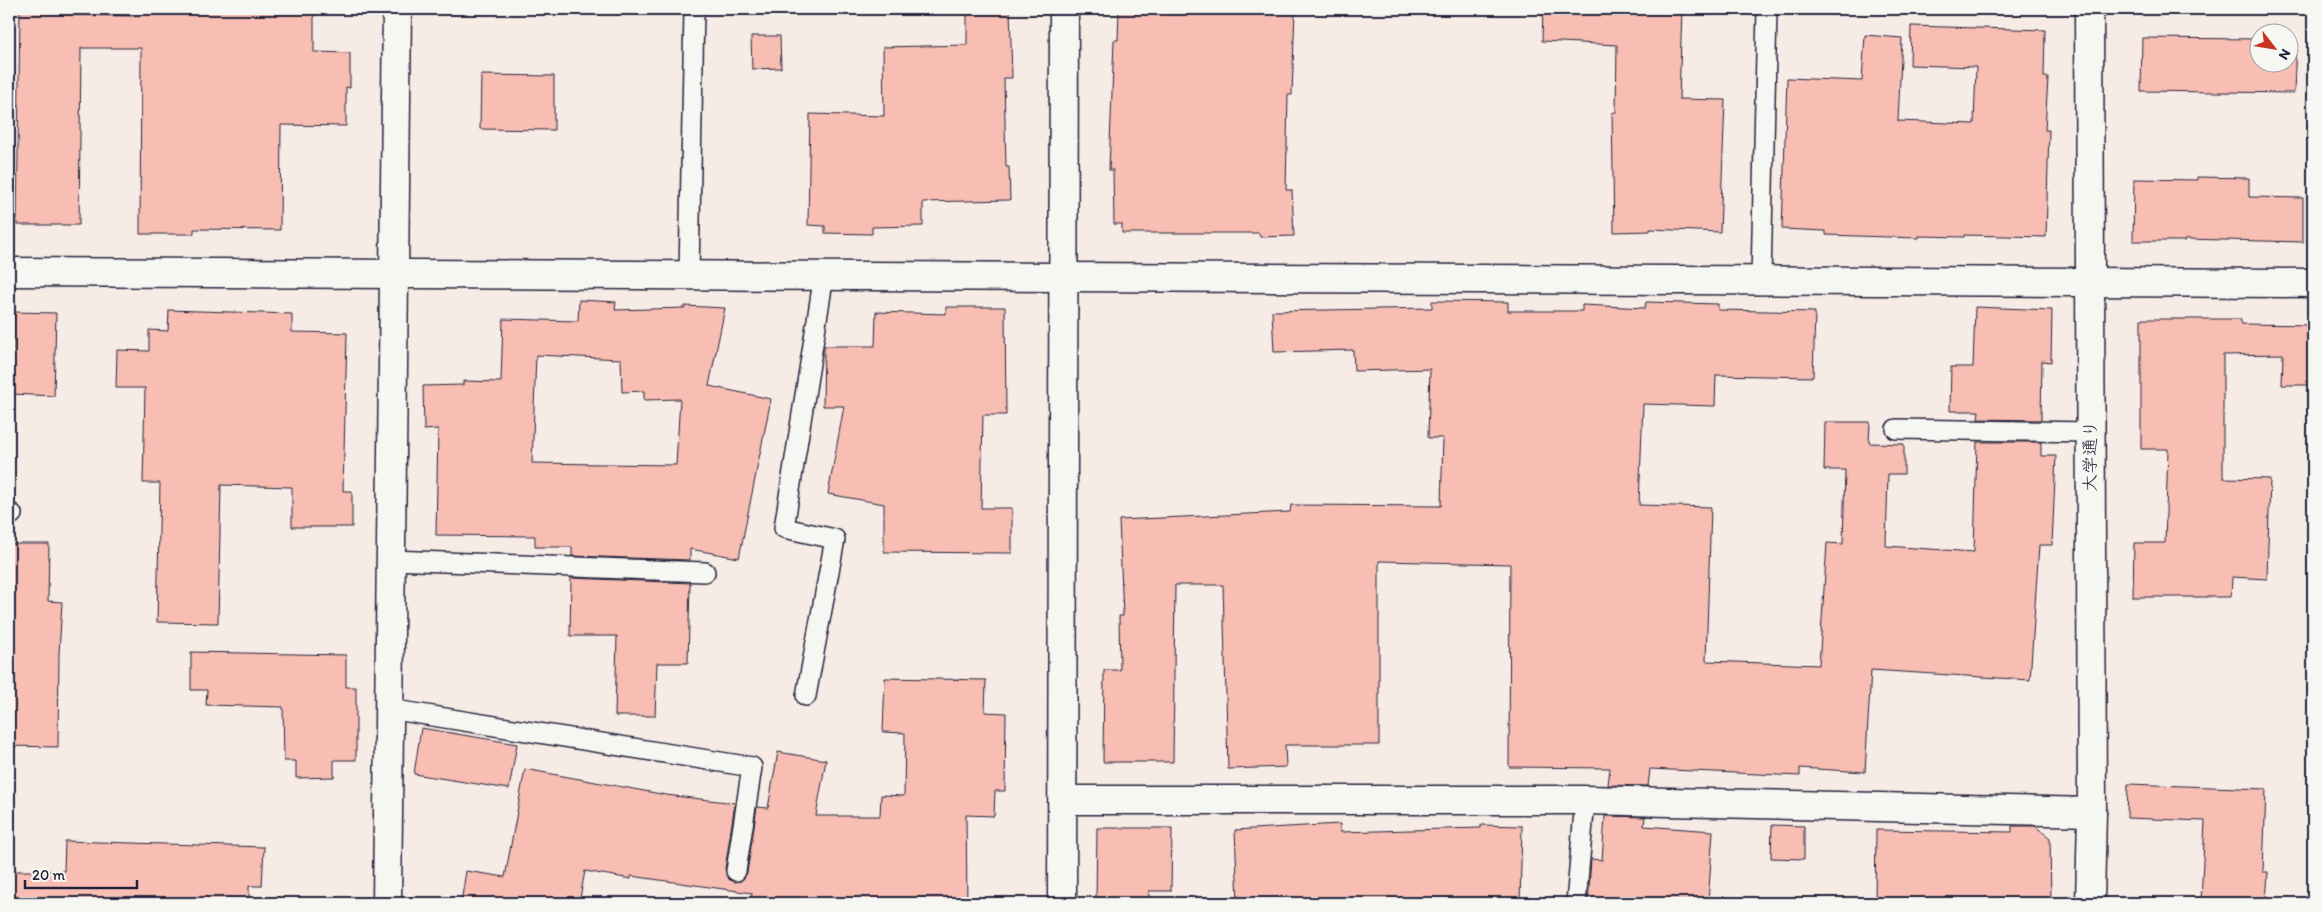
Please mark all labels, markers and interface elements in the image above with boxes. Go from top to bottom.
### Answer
north arrow [2250,22,2300,72]
text: N [2275,46,2294,63]
street label: 大学通り [2079,420,2101,492]
scale bar [25,857,138,889]
text: 20 m [32,866,66,884]

